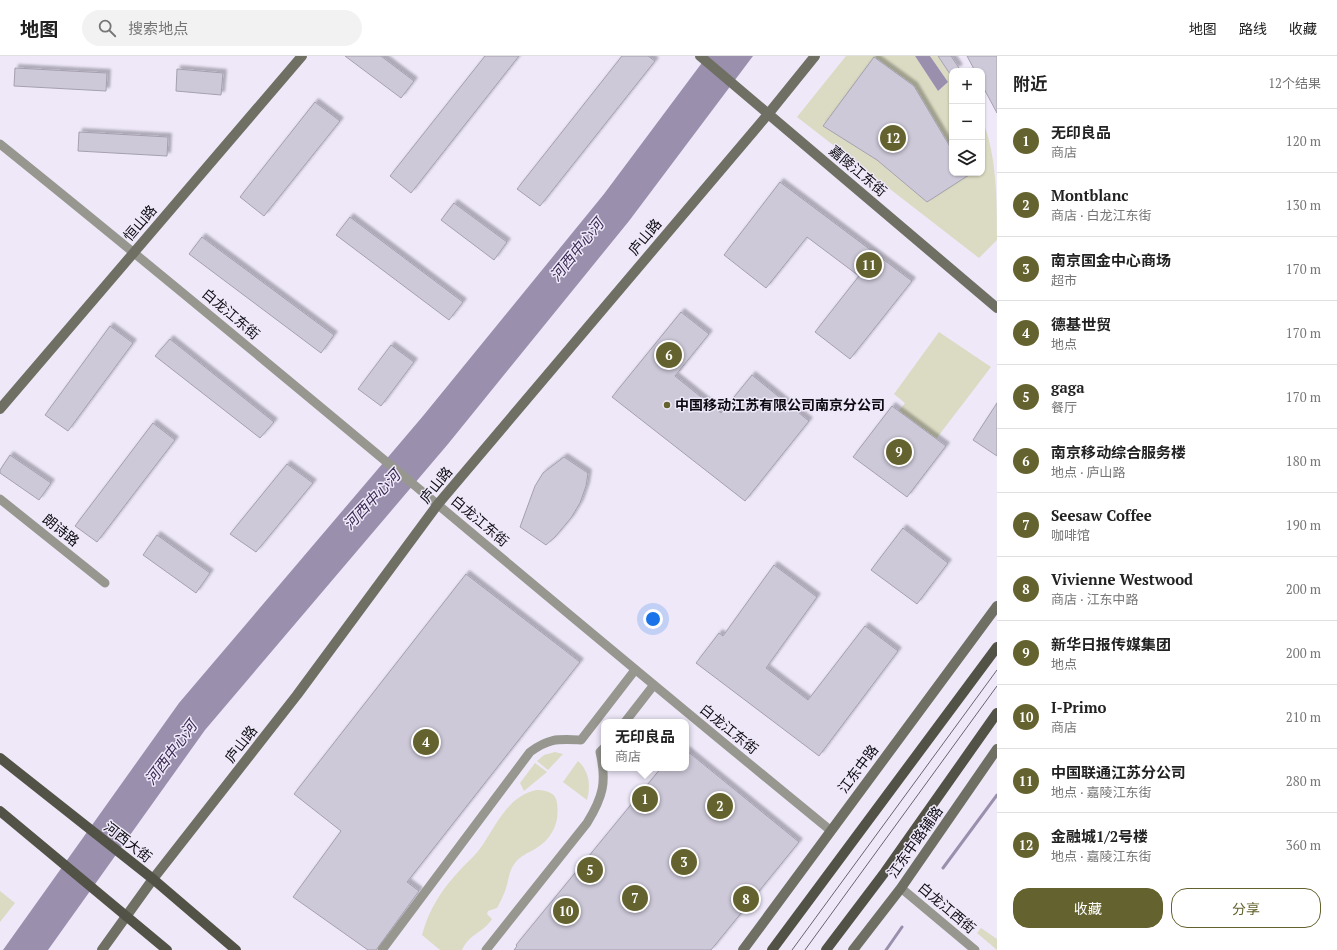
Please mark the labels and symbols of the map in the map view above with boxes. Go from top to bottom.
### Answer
pin: 12 [880,123,906,153]
street label: 嘉陵江东街 [825,141,891,200]
street label: 恒山路 [119,201,161,245]
water label: 河西中心河 [545,212,609,285]
street label: 庐山路 [624,214,665,259]
pin: 11 [856,250,882,280]
street label: 白龙江东街 [198,284,264,343]
pin: 6 [656,340,682,370]
place label: 中国移动江苏有限公司南京分公司 [675,395,885,414]
marker: 中国移动江苏有限公司南京分公司 [662,400,672,410]
pin: 9 [886,437,912,467]
street label: 庐山路 [415,462,456,507]
water label: 河西中心河 [338,463,406,534]
street label: 白龙江东街 [447,491,513,550]
street label: 朗诗路 [39,509,84,550]
your location [643,609,663,629]
street label: 白龙江东街 [696,699,762,758]
water label: 河西中心河 [140,714,203,788]
street label: 庐山路 [220,721,261,766]
pin: 4 [413,727,439,757]
street label: 江东中路 [833,741,882,797]
pin: 1 [632,784,658,814]
pin: 2 [707,791,733,821]
street label: 江东中路辅路 [883,802,946,882]
street label: 河西大街 [100,817,156,866]
pin: 3 [671,847,697,877]
pin: 5 [577,855,603,885]
street label: 白龙江西街 [914,878,980,937]
pin: 7 [622,883,648,913]
pin: 8 [733,884,759,914]
pin: 10 [553,896,579,926]

